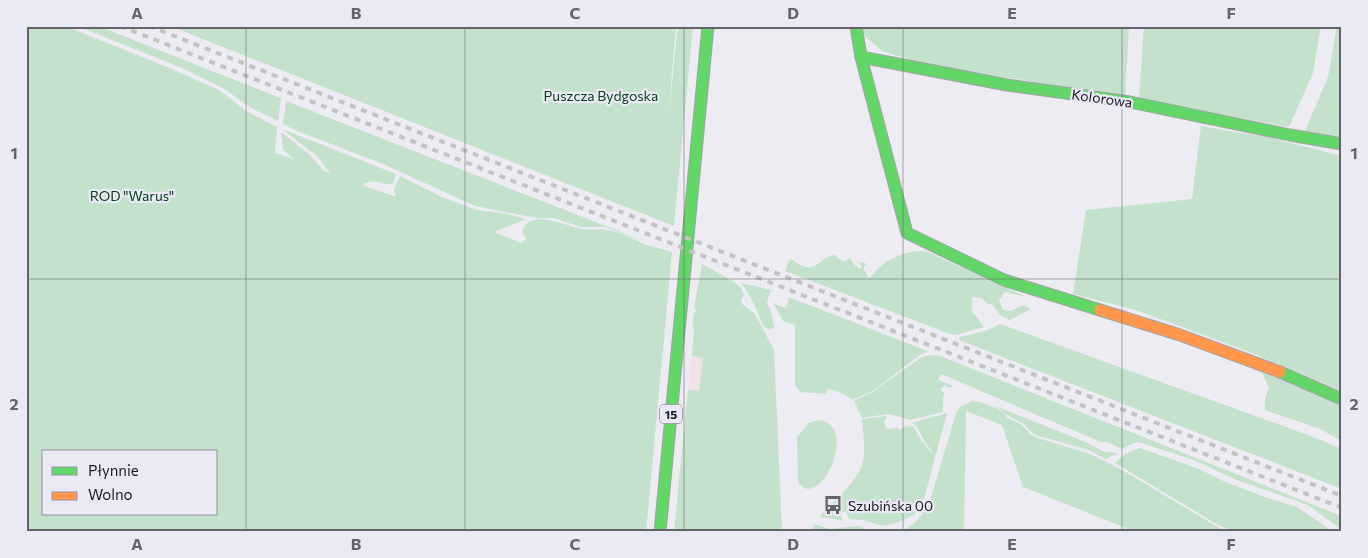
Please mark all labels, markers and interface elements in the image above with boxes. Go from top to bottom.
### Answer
text: A [131,3,143,22]
text: B [351,3,362,22]
text: C [570,3,581,22]
text: D [787,3,799,22]
text: E [1007,3,1017,22]
text: F [1226,3,1236,22]
street label: Kolorowa [1071,85,1133,111]
park label: Puszcza Bydgoska [544,87,658,104]
text: 1 [10,143,18,162]
text: 1 [1350,143,1358,162]
park label: ROD "Warus" [90,187,174,204]
text: 2 [9,394,19,413]
text: 2 [1349,394,1359,413]
road number: 15 [660,404,682,424]
legend [42,450,218,516]
text: Płynnie [88,461,139,479]
text: Wolno [88,485,133,503]
bus stop icon: Szubińska 00 [822,494,844,516]
place label: Szubińska 00 [848,497,933,514]
text: A [131,534,143,553]
text: B [351,534,362,553]
text: C [570,534,581,553]
text: D [787,534,799,553]
text: E [1007,534,1017,553]
text: F [1226,534,1236,553]

